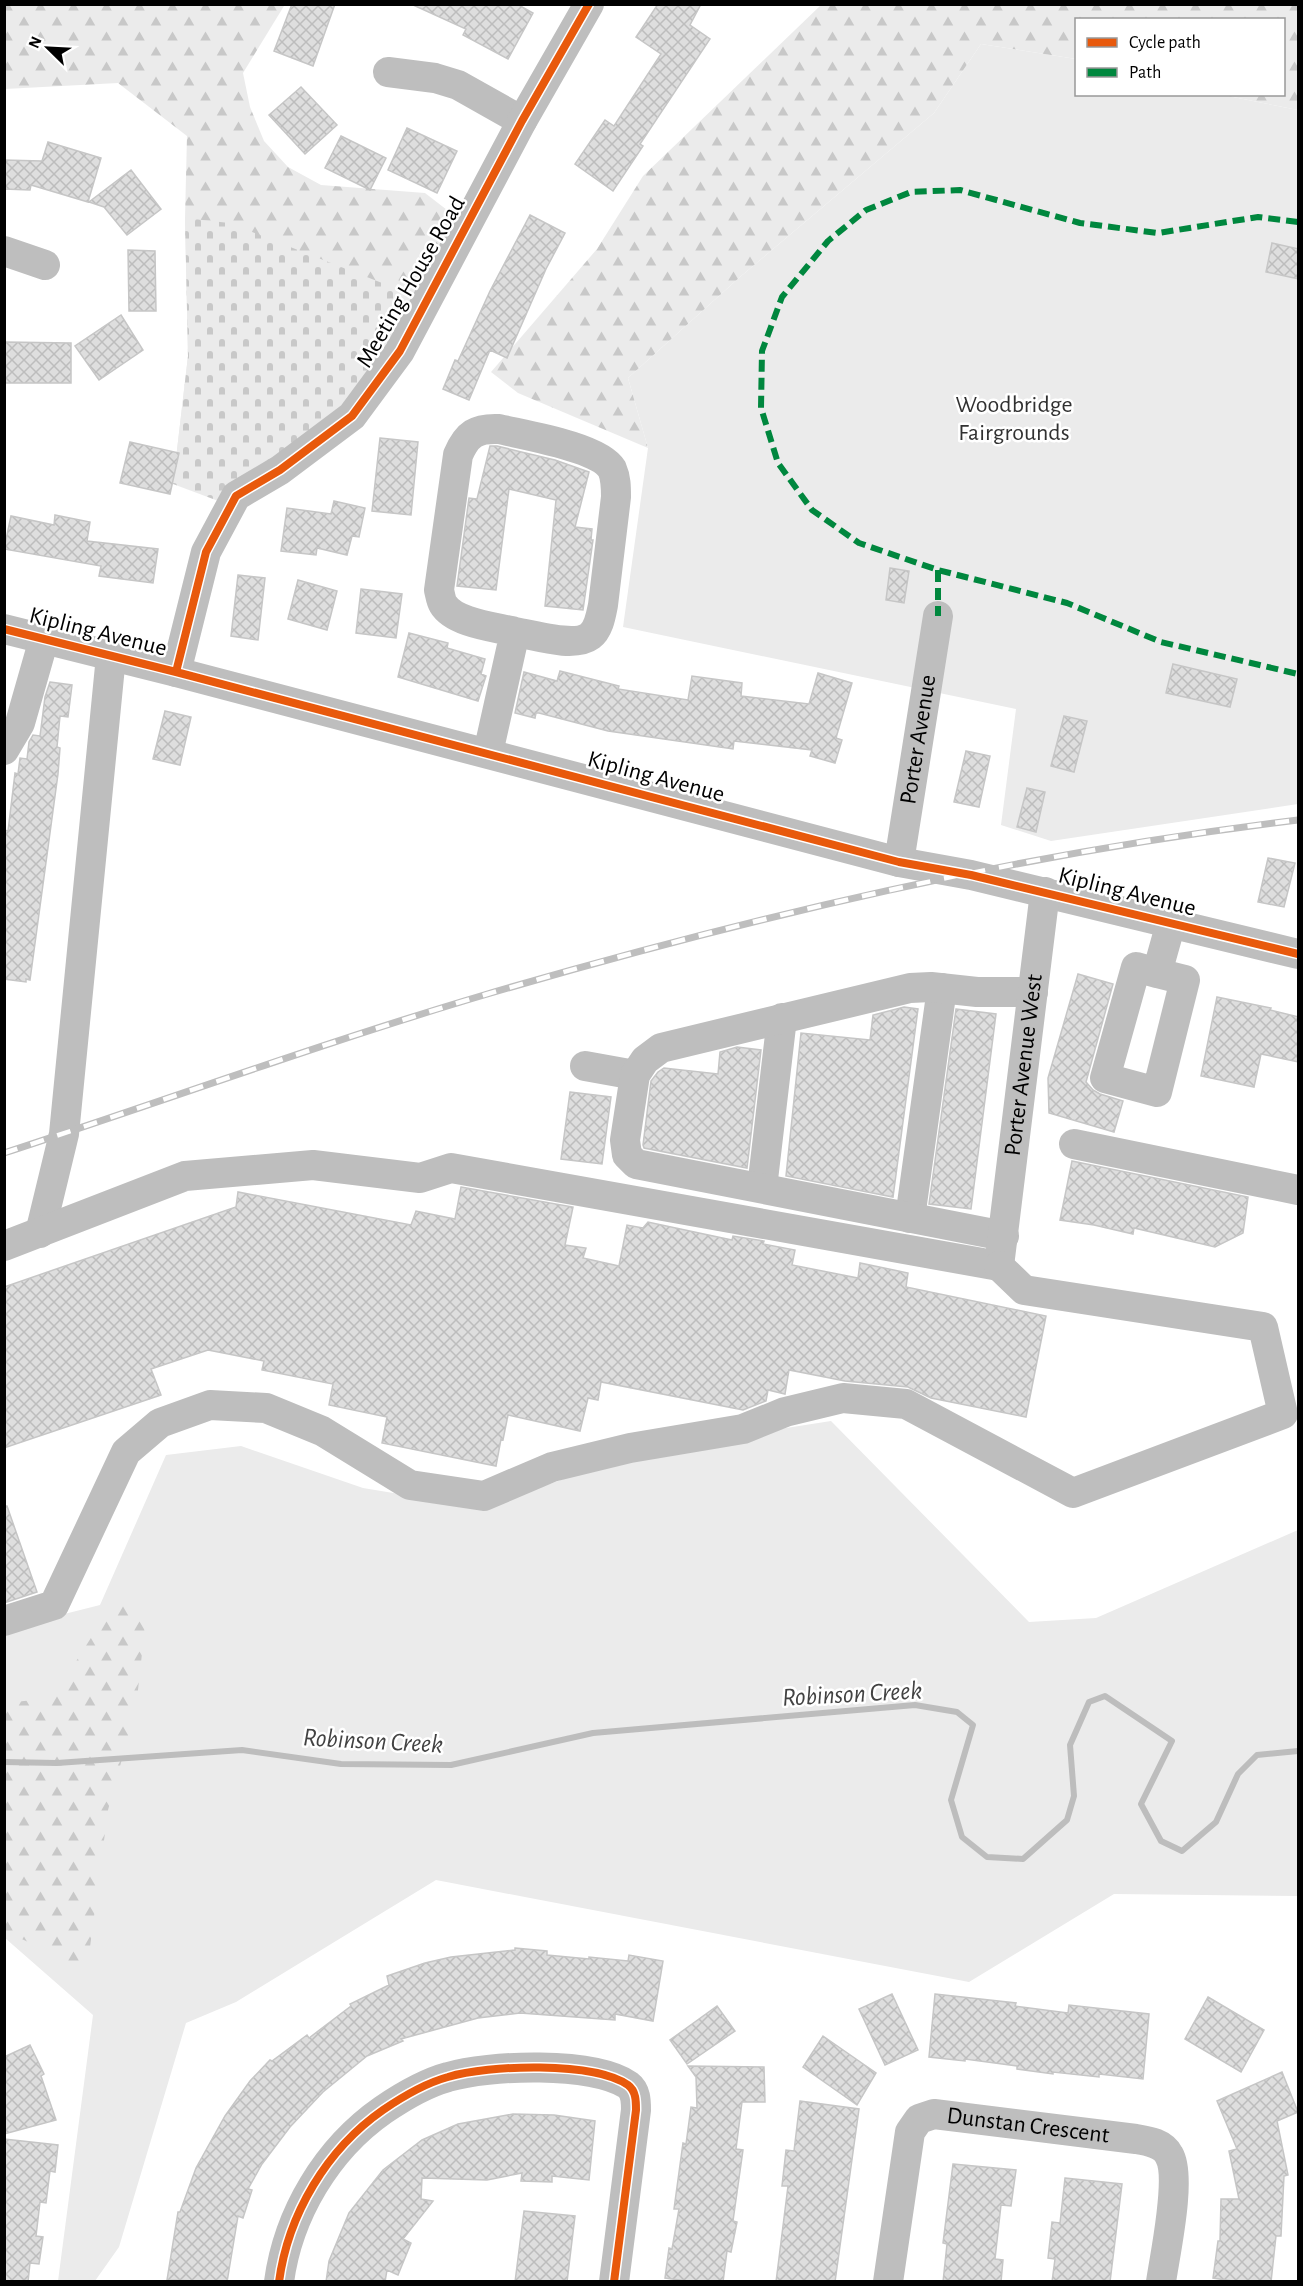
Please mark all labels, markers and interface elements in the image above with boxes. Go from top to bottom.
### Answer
north arrow [18,18,78,78]
legend [1075,18,1285,96]
text: N [26,34,45,51]
text: Cycle path [1129,34,1201,52]
text: Path [1129,64,1161,82]
street label: Meeting House Road [352,192,470,372]
park label: Woodbridge Fairgrounds [955,393,1073,445]
street label: Kipling Avenue [27,603,169,661]
street label: Porter Avenue [896,673,941,806]
street label: Kipling Avenue [585,747,727,807]
street label: Kipling Avenue [1056,863,1198,921]
street label: Porter Avenue West [1001,973,1047,1157]
water label: Robinson Creek [781,1677,923,1711]
water label: Robinson Creek [302,1724,444,1758]
street label: Dunstan Crescent [945,2104,1111,2148]

